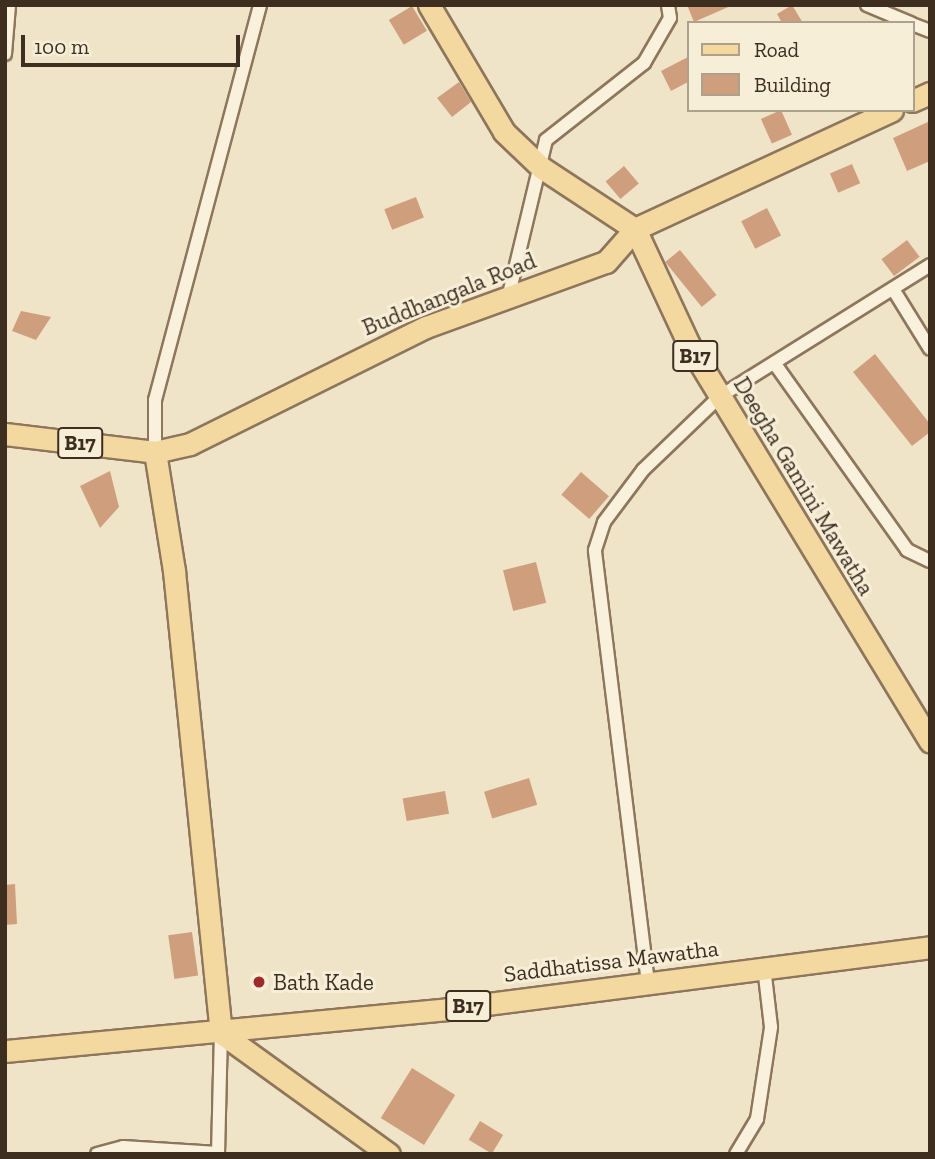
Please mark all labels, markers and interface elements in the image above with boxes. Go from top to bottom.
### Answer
scale bar [24,21,243,65]
legend [687,21,914,112]
text: 100 m [34,34,89,59]
text: Road [754,37,799,62]
text: Building [754,72,831,97]
street label: Buddhangala Road [358,247,540,341]
road number: B17 [670,338,720,374]
street label: Deegha Gamini Mawatha [728,372,880,600]
road number: B17 [56,426,104,460]
street label: Saddhatissa Mawatha [502,934,720,988]
place label: Bath Kade [273,968,374,996]
marker: Bath Kade [251,974,267,990]
road number: B17 [444,988,492,1024]

